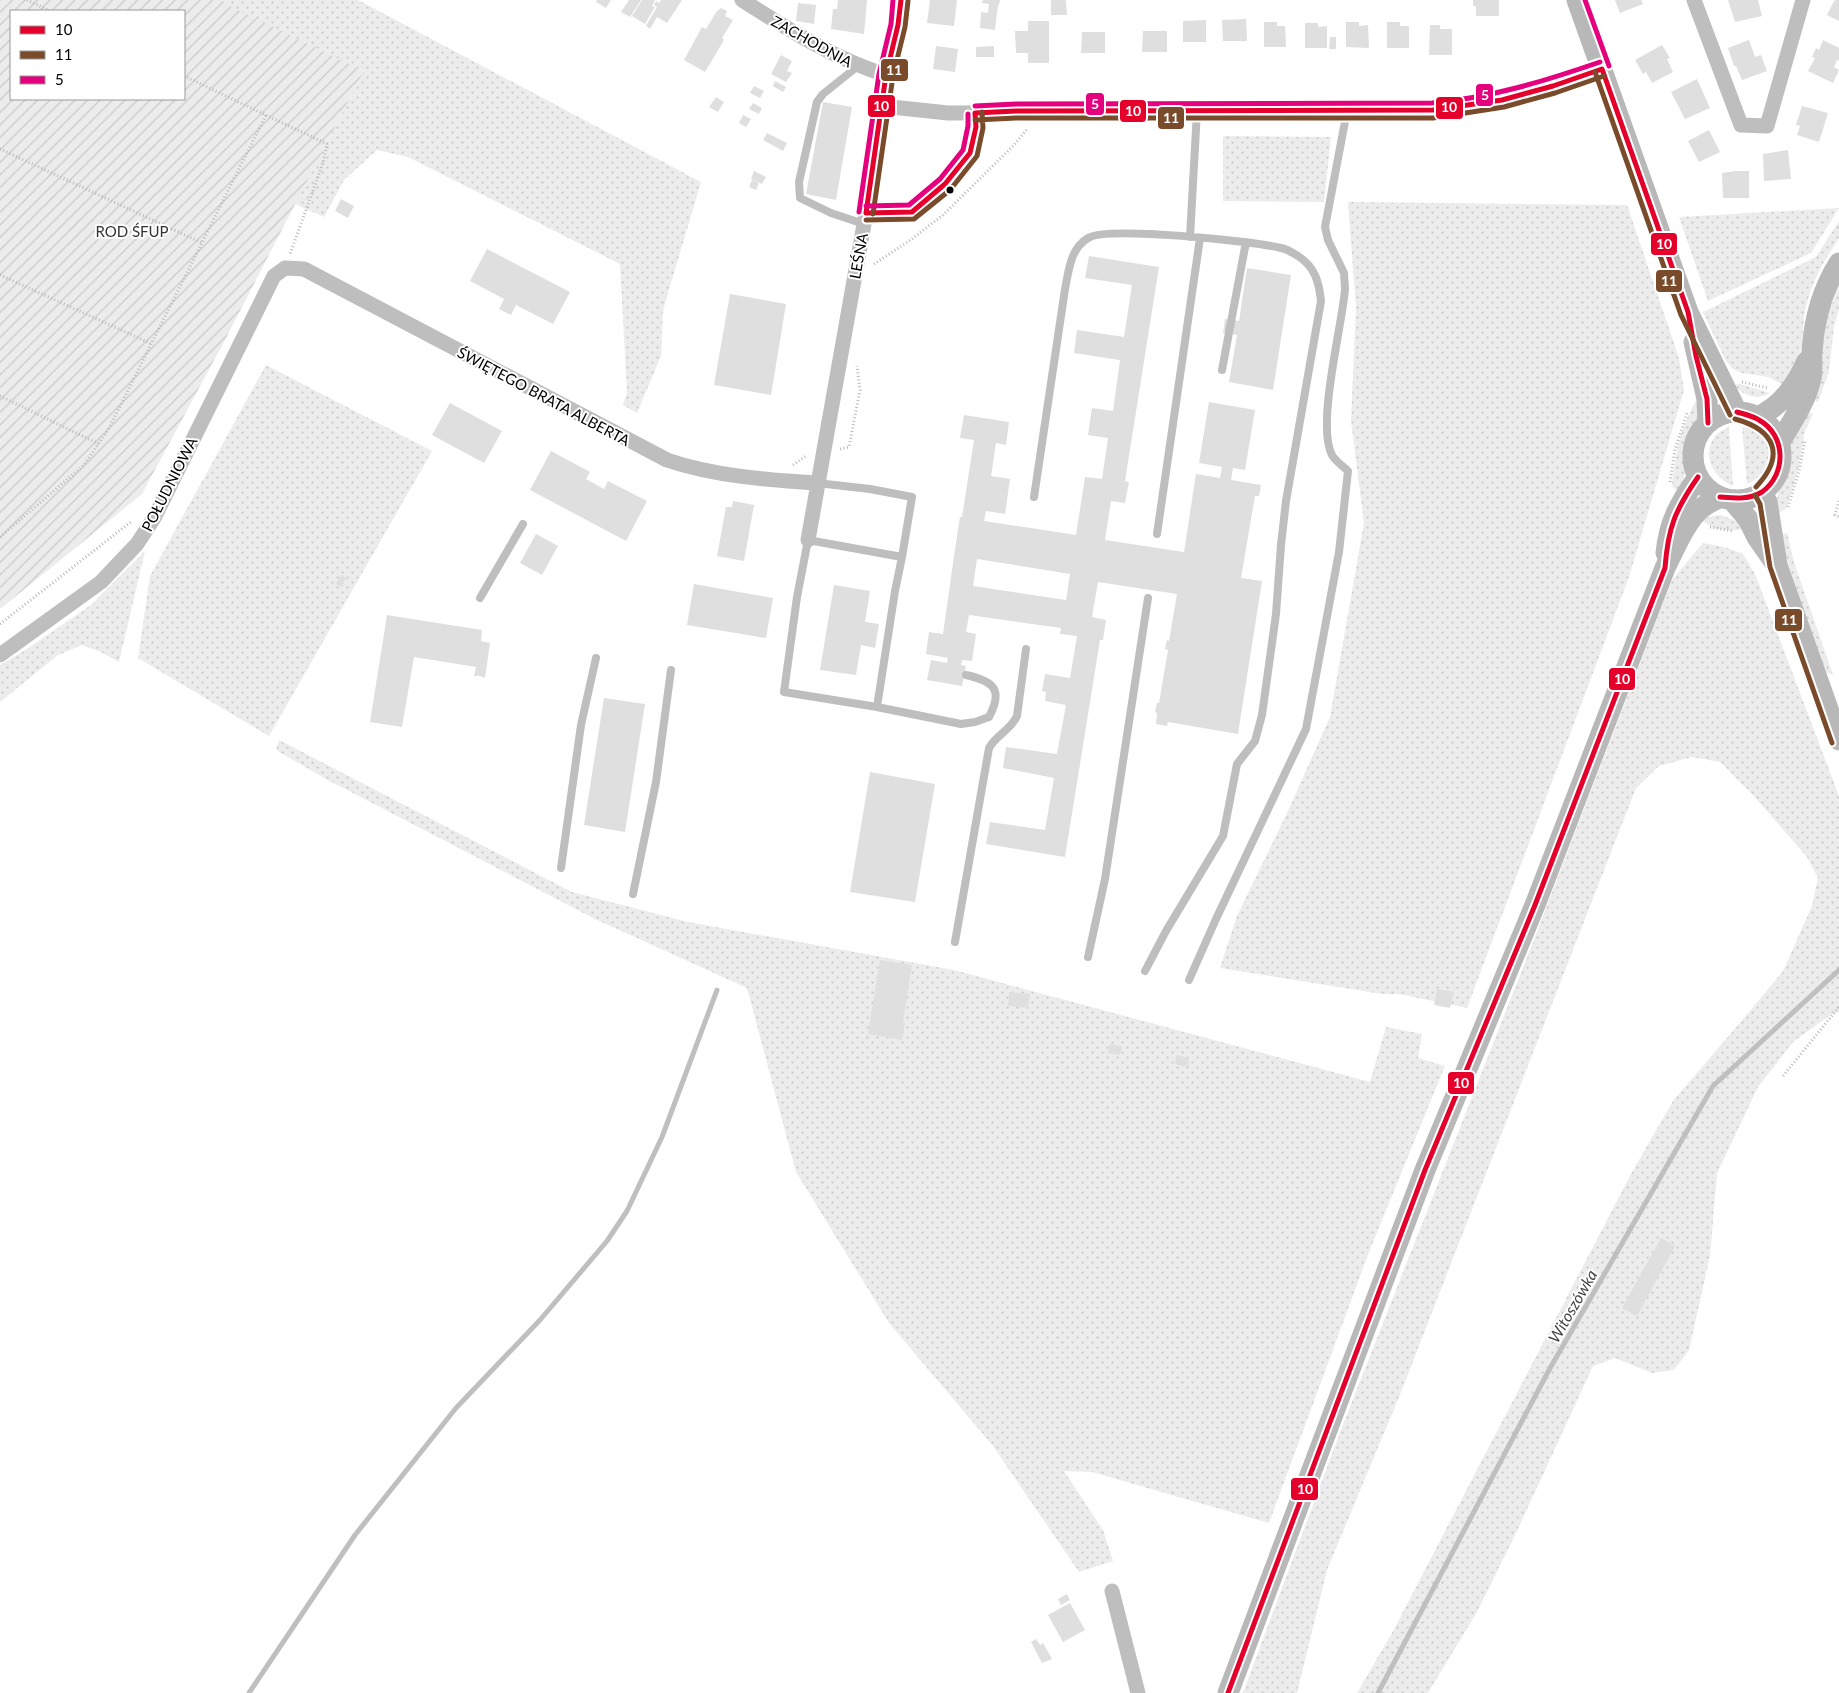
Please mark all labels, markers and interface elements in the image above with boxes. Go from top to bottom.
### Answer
legend [10,10,185,100]
street label: ZACHODNIA [768,11,856,71]
text: 10 [55,20,73,38]
text: 11 [55,45,72,63]
line badge: 11 [880,58,909,82]
text: 11 [886,61,902,78]
text: 5 [55,70,64,88]
line badge: 5 [1475,83,1494,107]
text: 5 [1481,86,1489,103]
line badge: 5 [1085,92,1105,116]
line badge: 10 [867,94,896,118]
text: 5 [1091,95,1099,112]
line badge: 10 [1435,96,1464,120]
text: 10 [873,97,889,114]
text: 10 [1441,98,1457,115]
line badge: 10 [1119,99,1147,123]
text: 10 [1125,102,1141,119]
line badge: 11 [1157,106,1185,130]
text: 11 [1163,109,1179,126]
unlabelled marker [945,185,955,195]
park label: ROD ŚFUP [95,222,169,240]
street label: LEŚNA [845,231,871,280]
line badge: 10 [1650,232,1678,256]
text: 10 [1656,235,1672,252]
line badge: 11 [1655,269,1683,293]
text: 11 [1661,272,1677,289]
street label: ŚWIĘTEGO BRATA ALBERTA [455,343,634,450]
street label: POŁUDNIOWA [138,433,201,534]
line badge: 11 [1774,608,1803,632]
text: 11 [1781,611,1797,628]
line badge: 10 [1608,667,1636,691]
text: 10 [1614,670,1630,687]
line badge: 10 [1447,1071,1475,1095]
text: 10 [1453,1074,1469,1091]
water label: Witoszówka [1544,1266,1600,1346]
line badge: 10 [1290,1477,1319,1501]
text: 10 [1297,1480,1313,1497]

